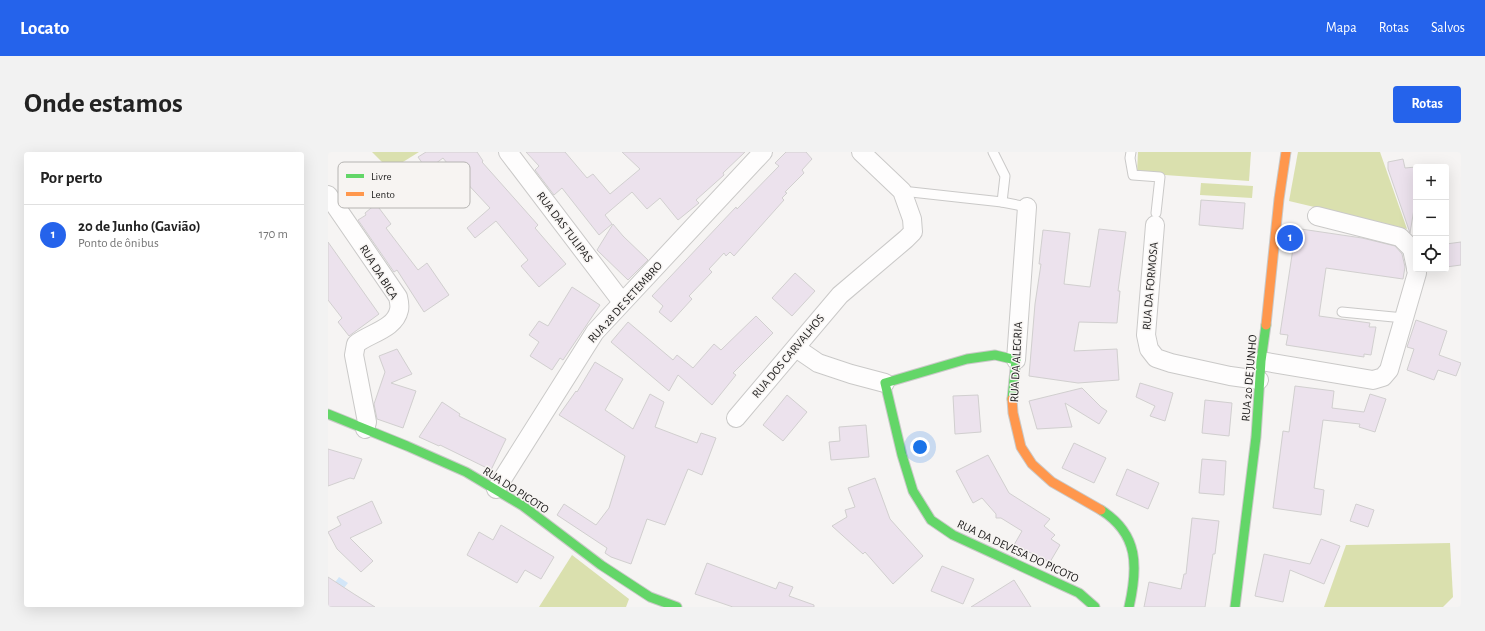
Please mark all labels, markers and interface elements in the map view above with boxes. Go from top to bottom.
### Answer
text: Locato [20,19,69,38]
text: Mapa [1326,21,1357,35]
text: Rotas [1379,21,1409,35]
text: Salvos [1431,21,1465,35]
button: Rotas [1393,86,1461,123]
text: Onde estamos [24,90,183,118]
legend [338,162,470,208]
map controls [1413,164,1449,272]
button: + [1413,164,1449,200]
text: Por perto [40,169,103,186]
text: Livre [371,171,392,182]
text: Lento [371,189,395,200]
street label: RUA DAS TULIPAS [535,190,595,265]
button: − [1413,200,1449,236]
text: 20 de Junho (Gavião) [78,219,201,234]
pin: 1 [1277,223,1303,253]
text: 1 [51,228,55,241]
text: 170 m [259,228,288,241]
button: locate [1413,236,1449,272]
text: Ponto de ônibus [78,237,159,250]
street label: RUA DA FORMOSA [1140,241,1160,331]
street label: RUA DA BICA [358,243,400,301]
street label: RUA 28 DE SETEMBRO [586,259,665,345]
street label: RUA DOS CARVALHOS [750,312,827,400]
street label: RUA DA ALEGRIA [1008,321,1024,403]
street label: RUA 20 DE JUNHO [1239,334,1259,422]
your location [910,437,930,457]
street label: RUA DO PICOTO [481,464,551,516]
street label: RUA DA DEVESA DO PICOTO [955,517,1081,585]

